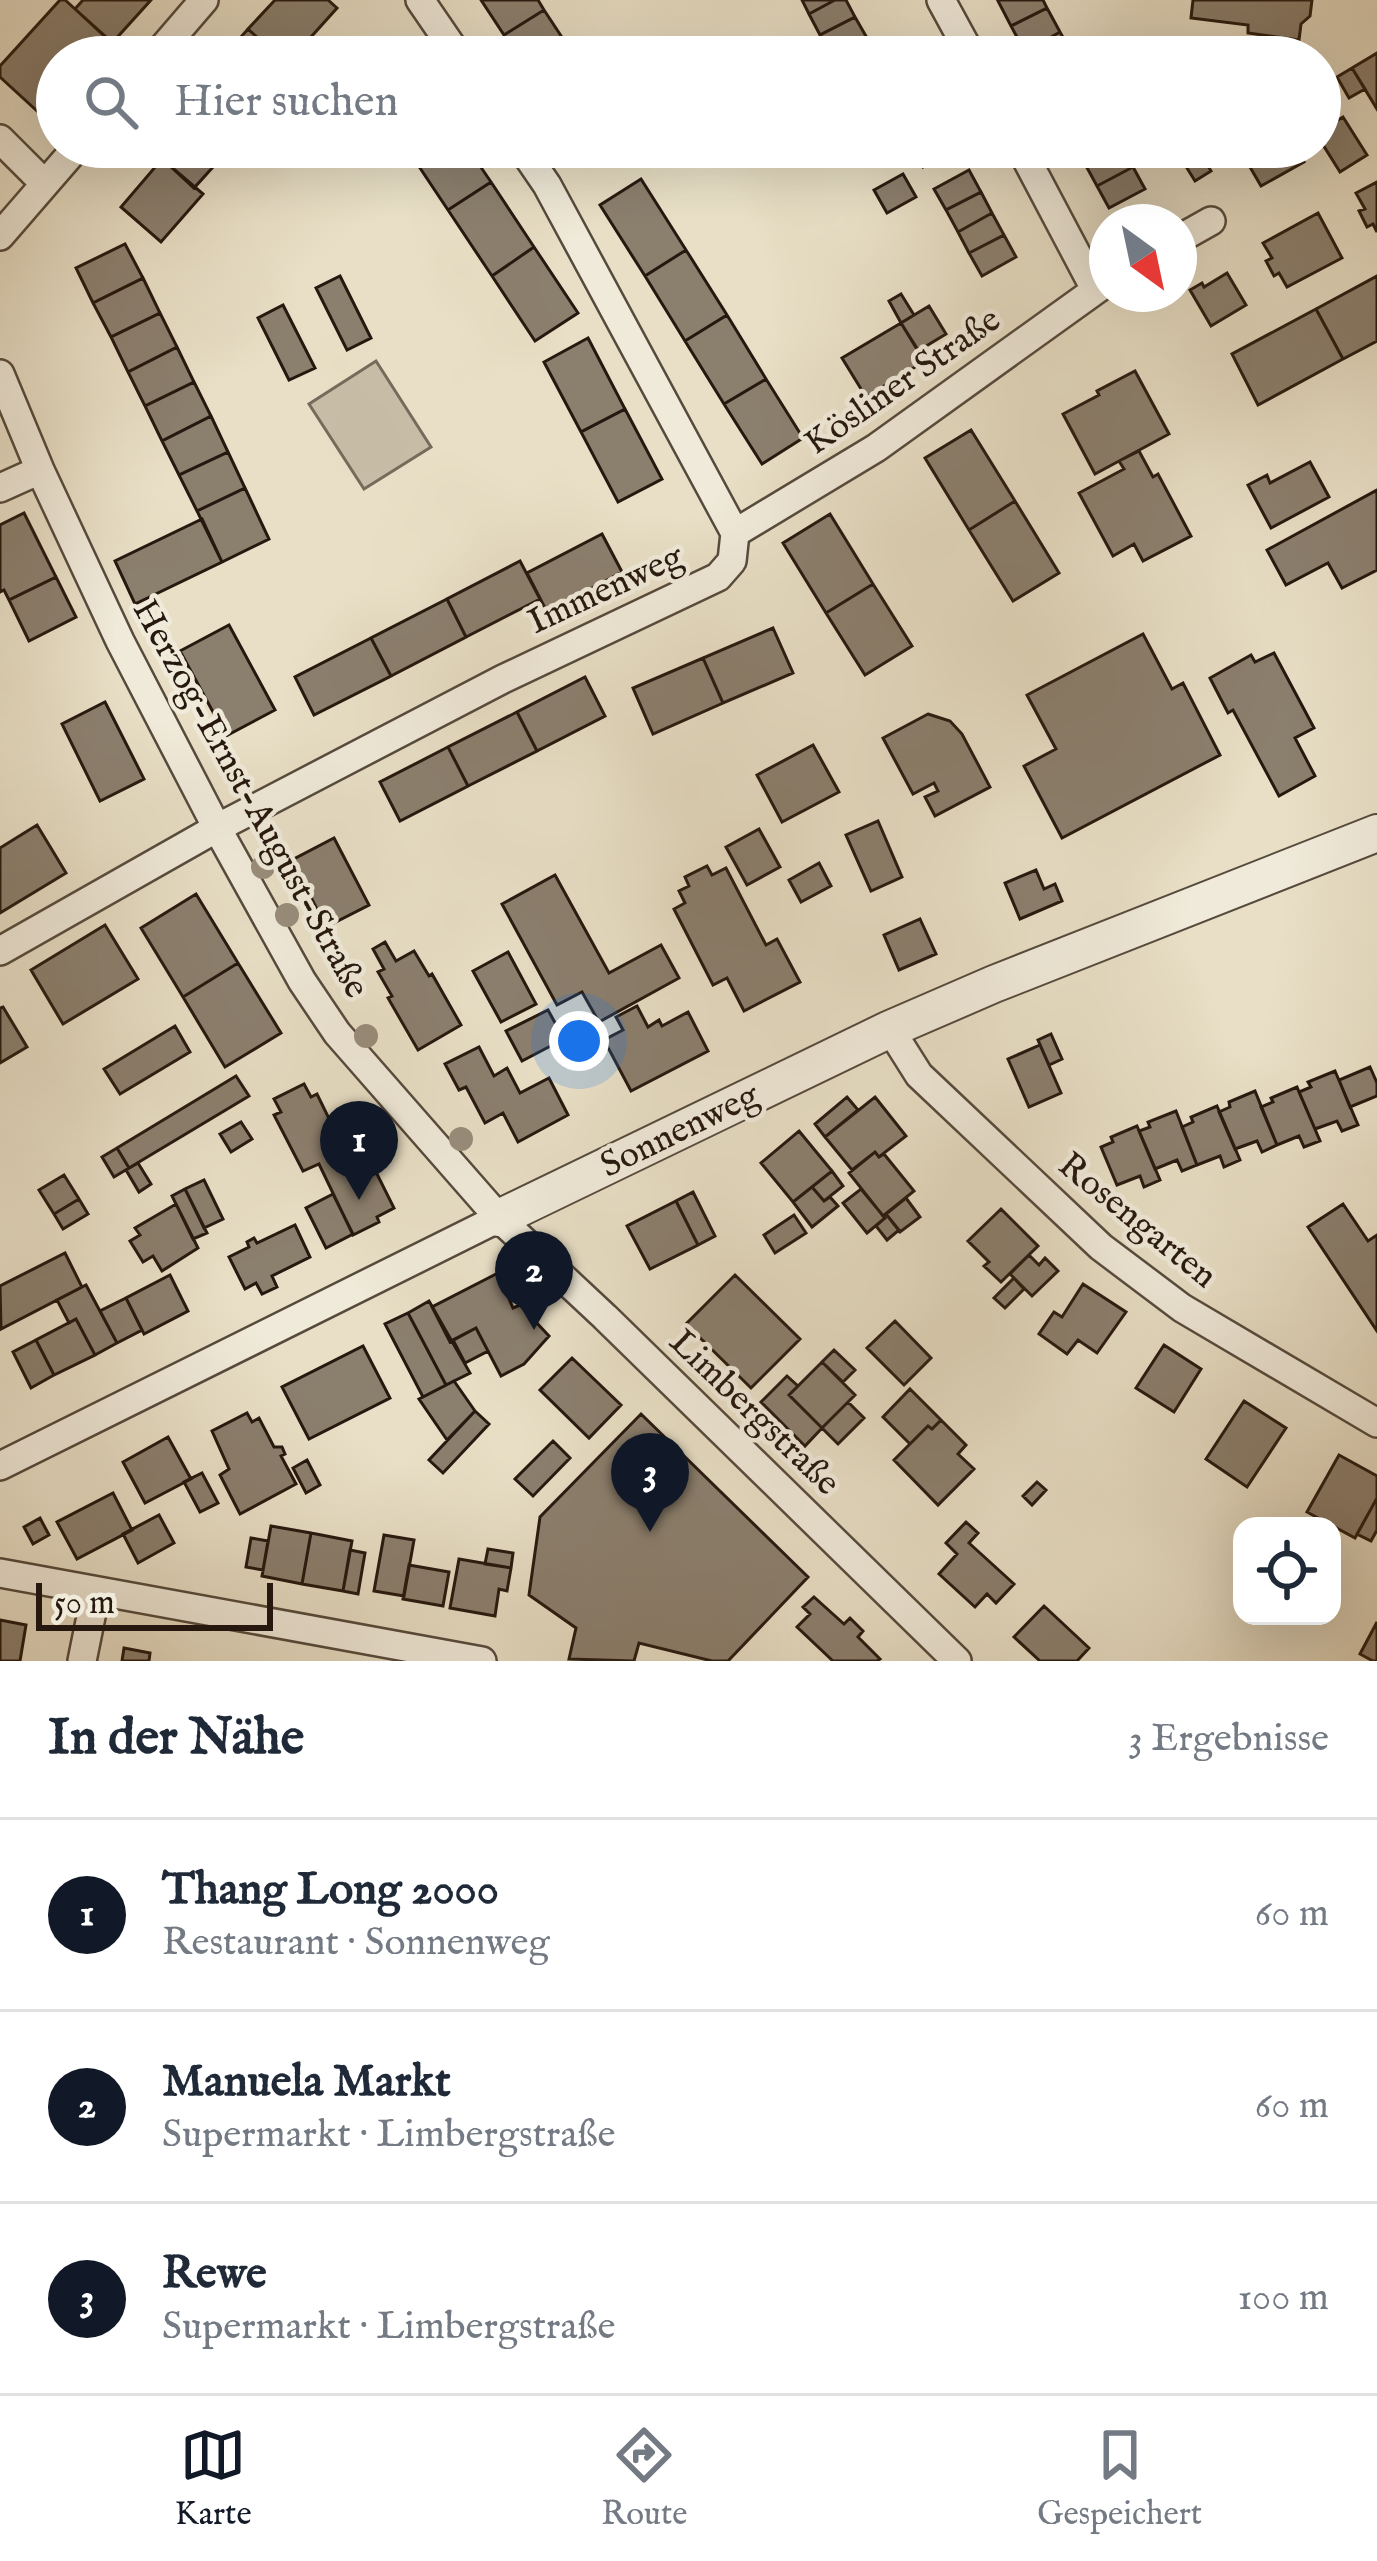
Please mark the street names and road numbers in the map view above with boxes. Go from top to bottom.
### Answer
street label: Kösliner Straße [796,298,1010,466]
street label: Immenweg [521,534,691,646]
street label: Herzog-Ernst-August-Straße [121,591,379,1007]
street label: Sonnenweg [593,1073,767,1189]
street label: Rosengarten [1048,1143,1226,1299]
street label: Limbergstraße [659,1320,849,1506]

